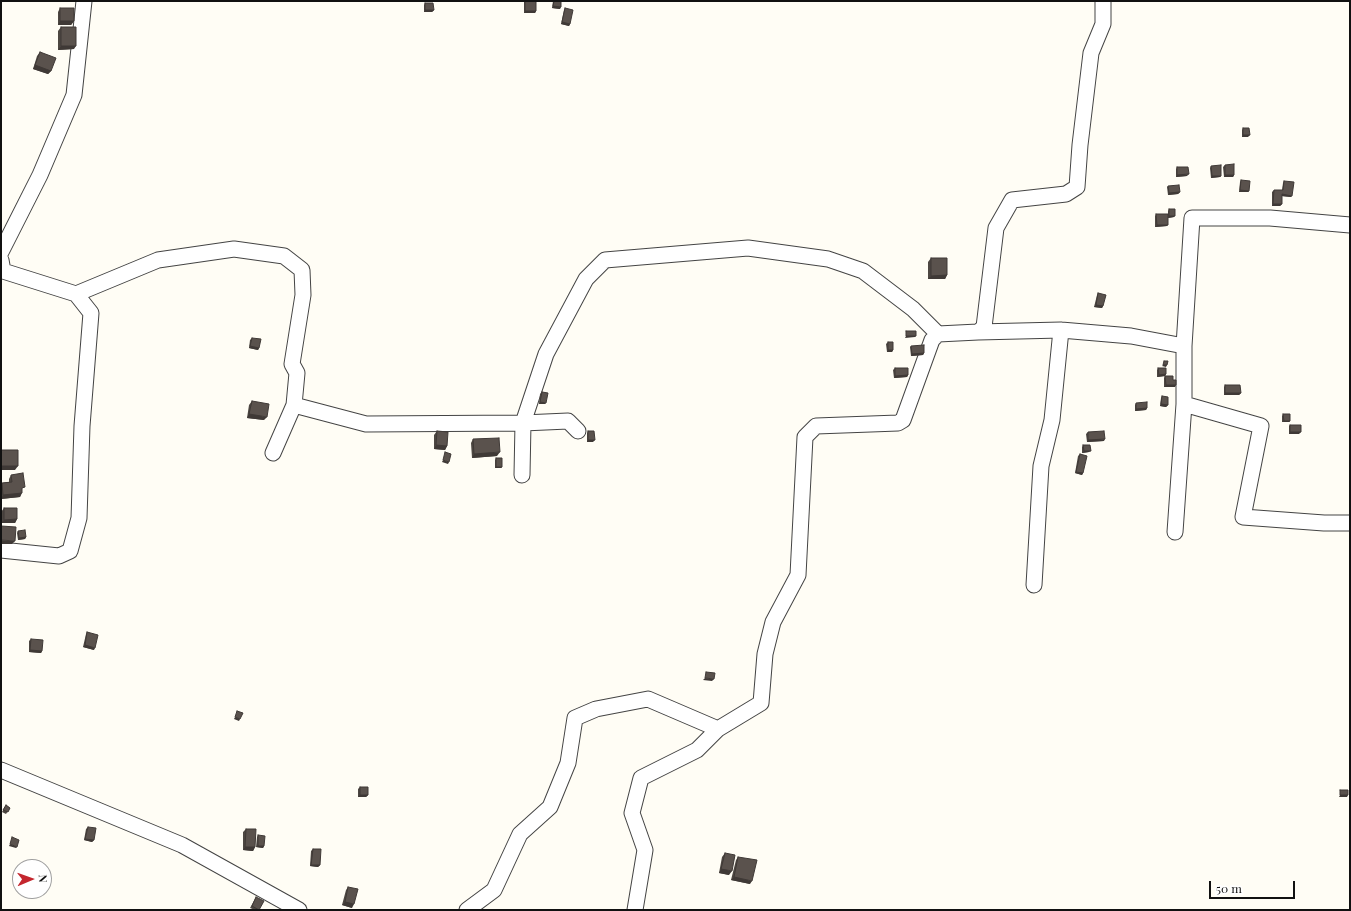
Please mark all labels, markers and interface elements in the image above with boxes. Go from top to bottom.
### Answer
north arrow [12,859,52,899]
scale bar [1211,873,1297,899]
text: N [36,874,51,883]
text: 50 m [1216,880,1242,896]

